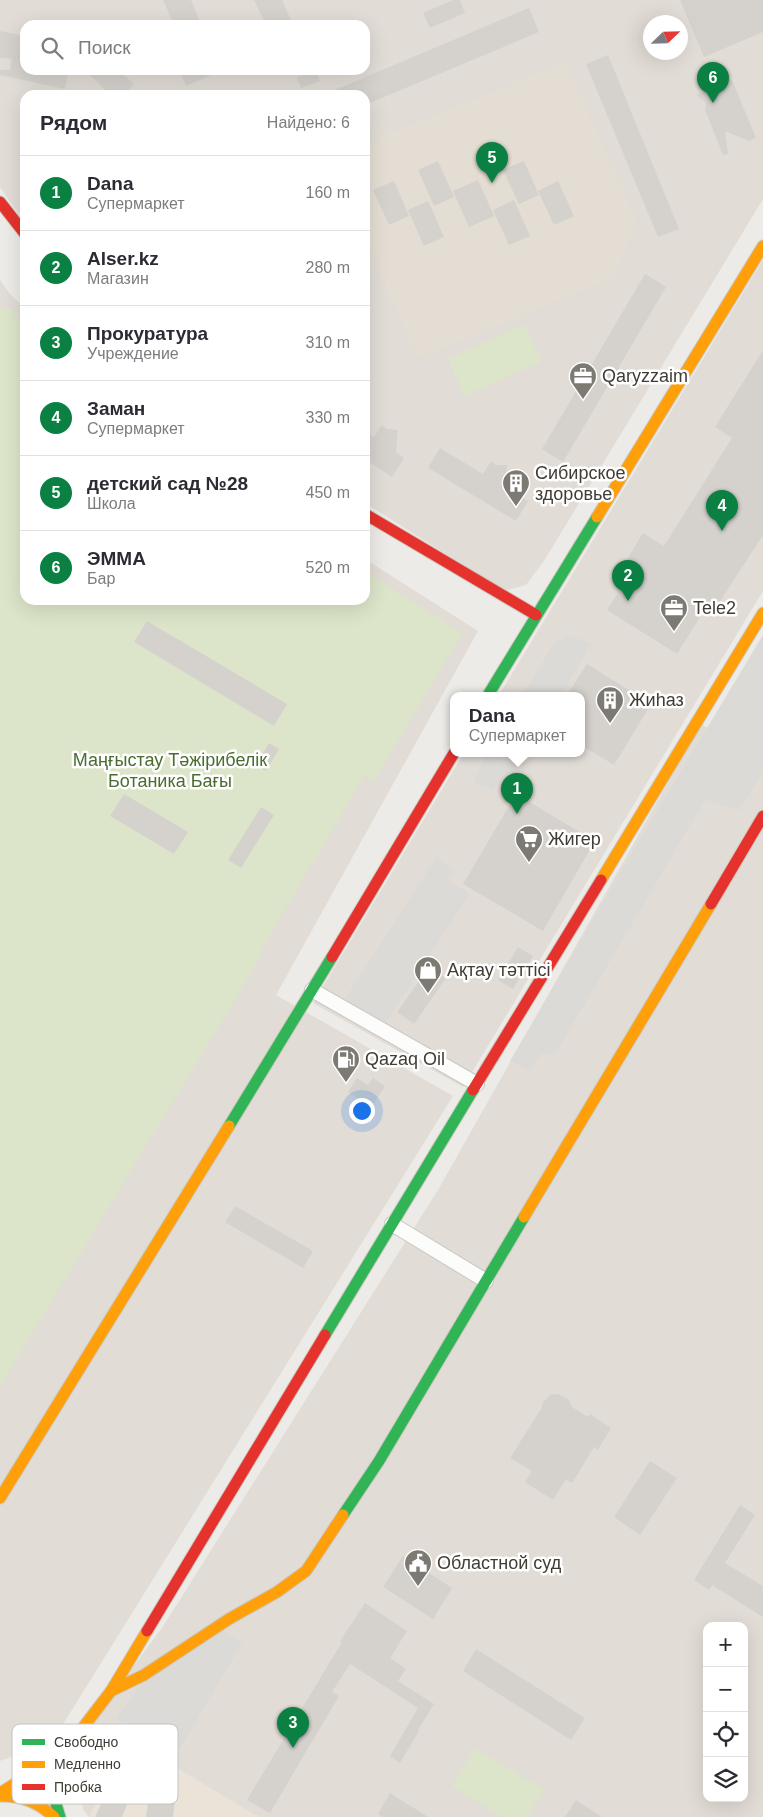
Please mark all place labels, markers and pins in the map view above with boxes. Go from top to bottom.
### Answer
pin: 6 [697,62,729,103]
pin: 5 [476,142,508,183]
office icon: Qaryzzaim [568,361,598,400]
place label: Qaryzzaim [602,366,688,386]
place label: Сибирское здоровье [535,463,626,504]
building icon: Сибирское здоровье [501,468,531,507]
pin: 4 [706,490,738,531]
pin: 2 [612,560,644,601]
office icon: Tele2 [659,593,689,632]
place label: Tele2 [693,598,736,618]
building icon: Жиhаз [595,685,625,724]
place label: Жиhаз [629,690,684,710]
pin: 1 [501,773,533,814]
supermarket icon: Жигер [514,824,544,863]
place label: Жигер [548,829,601,849]
shop icon: Ақтау тәттісі [413,955,443,994]
place label: Ақтау тәттісі [447,960,550,980]
fuel station icon: Qazaq Oil [331,1044,361,1083]
place label: Qazaq Oil [365,1049,445,1069]
public building icon: Областной суд [403,1548,433,1587]
place label: Областной суд [437,1553,562,1573]
pin: 3 [277,1707,309,1748]

